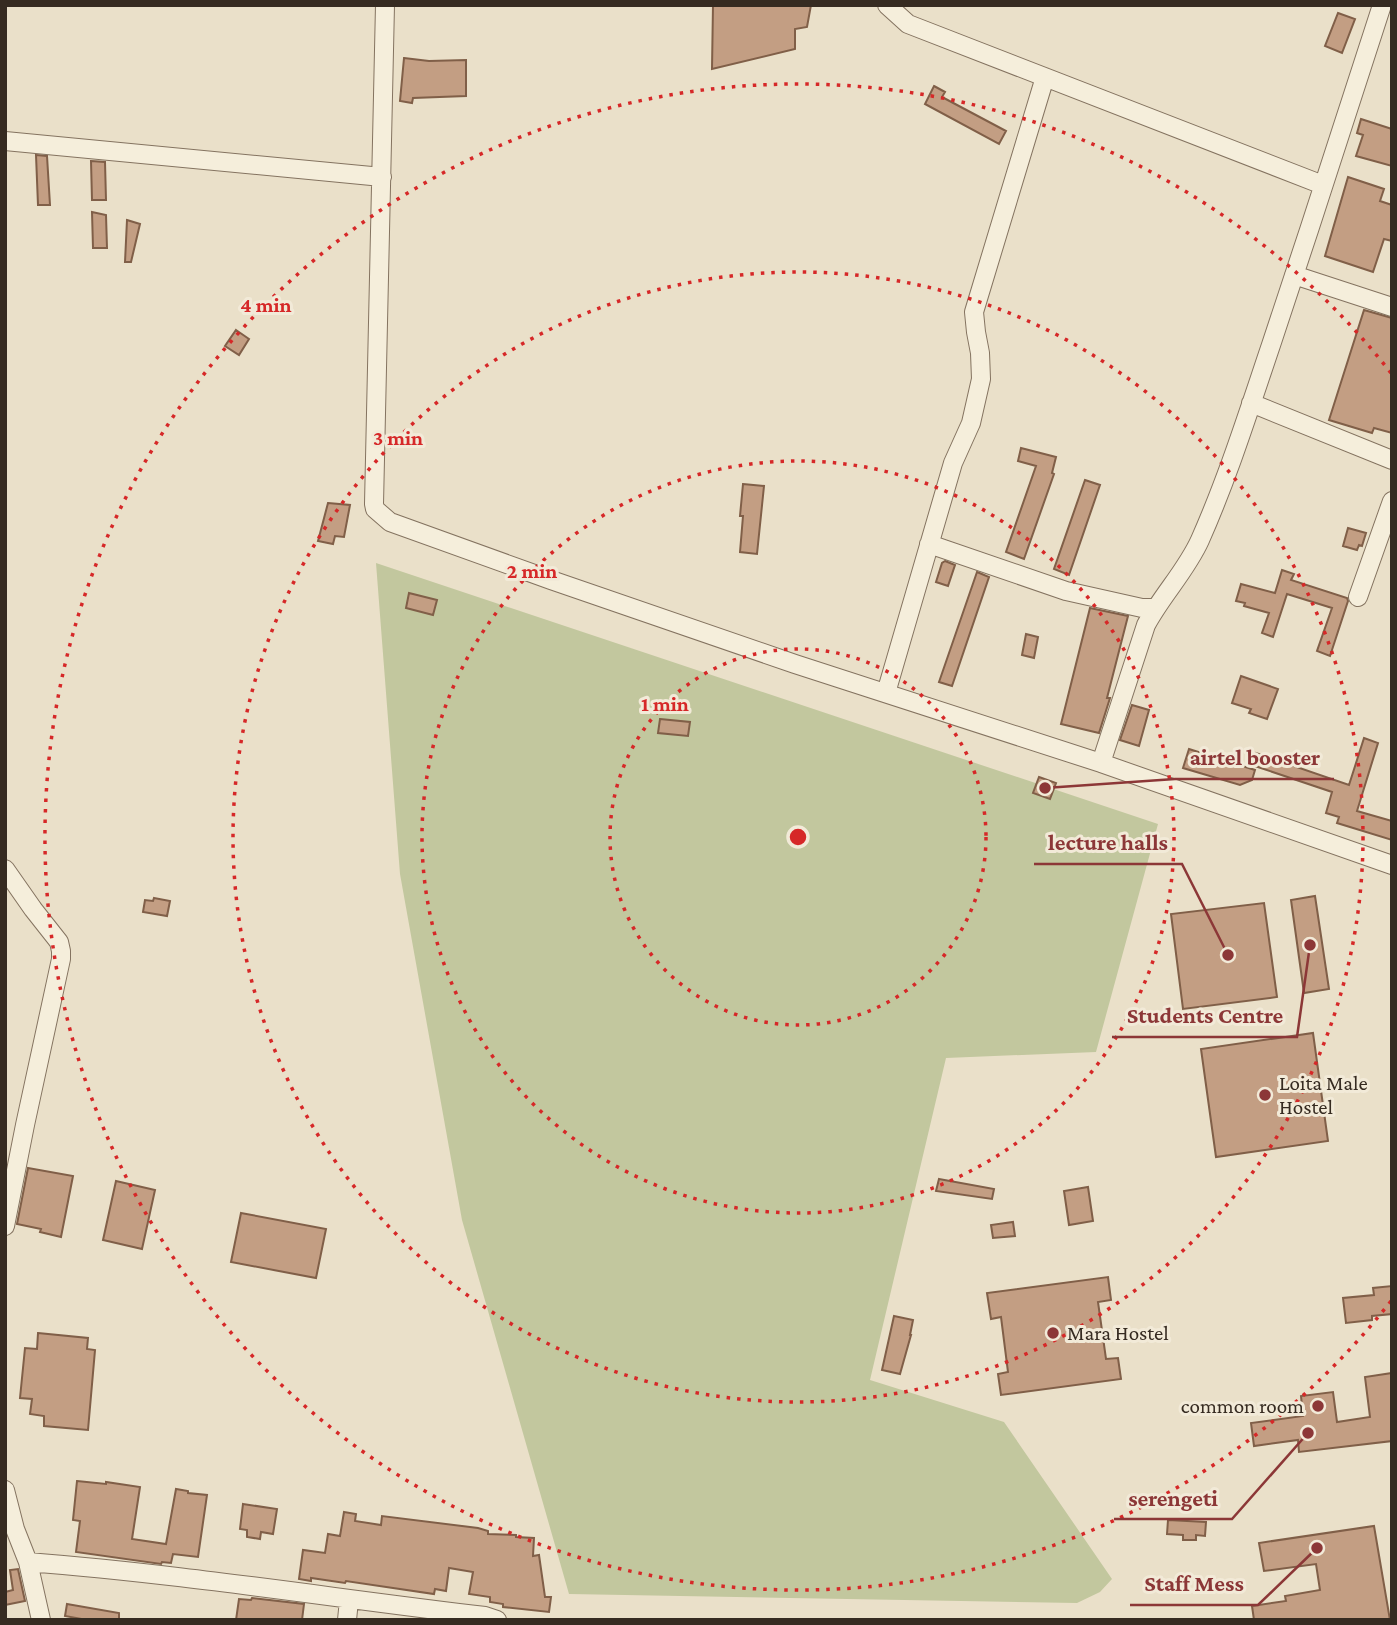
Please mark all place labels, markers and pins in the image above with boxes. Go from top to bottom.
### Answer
callout: airtel booster [1175,735,1334,779]
callout: lecture halls [1034,820,1182,864]
centre of rings [786,825,810,849]
callout: Students Centre [1112,993,1297,1037]
place label: Loita Male Hostel [1279,1071,1368,1119]
marker: Loita Male Hostel [1257,1087,1273,1103]
place label: Mara Hostel [1067,1321,1169,1345]
marker: Mara Hostel [1045,1325,1061,1341]
place label: common room [1181,1394,1304,1418]
marker: common room [1310,1398,1326,1414]
callout: serengeti [1114,1475,1232,1519]
callout: Staff Mess [1130,1561,1258,1605]

